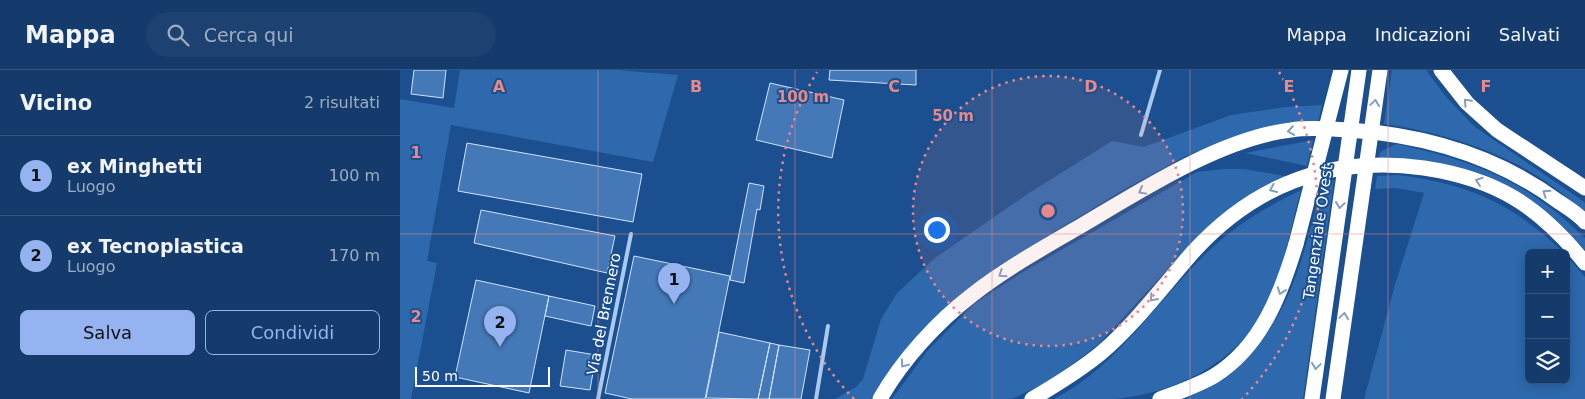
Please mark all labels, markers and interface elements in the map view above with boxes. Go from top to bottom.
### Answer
search box [146,12,496,57]
text: Mappa [25,21,116,49]
icon: search [164,21,192,49]
text: Cerca qui [204,24,294,46]
text: Mappa [1286,24,1347,45]
text: Indicazioni [1375,24,1471,45]
text: Salvati [1499,24,1560,45]
text: A [493,77,506,96]
text: B [690,77,702,96]
text: C [888,77,900,96]
text: D [1084,77,1098,96]
text: E [1284,77,1294,96]
text: F [1481,77,1491,96]
text: 100 m [777,88,829,106]
text: Vicino [20,91,92,115]
text: 2 risultati [304,93,380,112]
one-way arrow [1369,99,1380,107]
one-way arrow [1464,99,1473,108]
text: 50 m [932,107,974,125]
one-way arrow [1287,125,1295,136]
text: 1 [410,143,422,162]
text: ex Minghetti [67,155,202,177]
street label: Tangenziale Ovest [1299,163,1336,302]
text: 1 [30,166,42,185]
text: 100 m [329,166,380,185]
text: Luogo [67,177,116,196]
one-way arrow [1475,177,1484,187]
one-way arrow [1138,184,1147,194]
one-way arrow [1269,184,1277,194]
one-way arrow [1542,190,1552,199]
one-way arrow [1335,201,1345,209]
centre of rings [1039,202,1057,220]
your location [924,217,950,243]
text: ex Tecnoplastica [67,235,244,257]
text: 2 [30,246,42,265]
text: 170 m [329,246,380,265]
map controls [1525,249,1570,384]
button: + [1525,249,1570,294]
street label: Via del Brennero [583,251,625,377]
text: Luogo [67,257,116,276]
pin: 1 [658,263,690,304]
one-way arrow [999,268,1008,277]
one-way arrow [1277,286,1287,294]
one-way arrow [1150,292,1159,301]
button: − [1525,294,1570,339]
pin: 2 [484,306,516,347]
text: 2 [410,307,422,326]
button: Salva [20,310,195,355]
button: Condividi [205,310,380,355]
one-way arrow [1339,312,1349,320]
button: layers [1525,339,1570,384]
one-way arrow [901,358,910,368]
one-way arrow [1312,361,1322,370]
scale bar [415,364,550,387]
text: 50 m [422,368,458,384]

